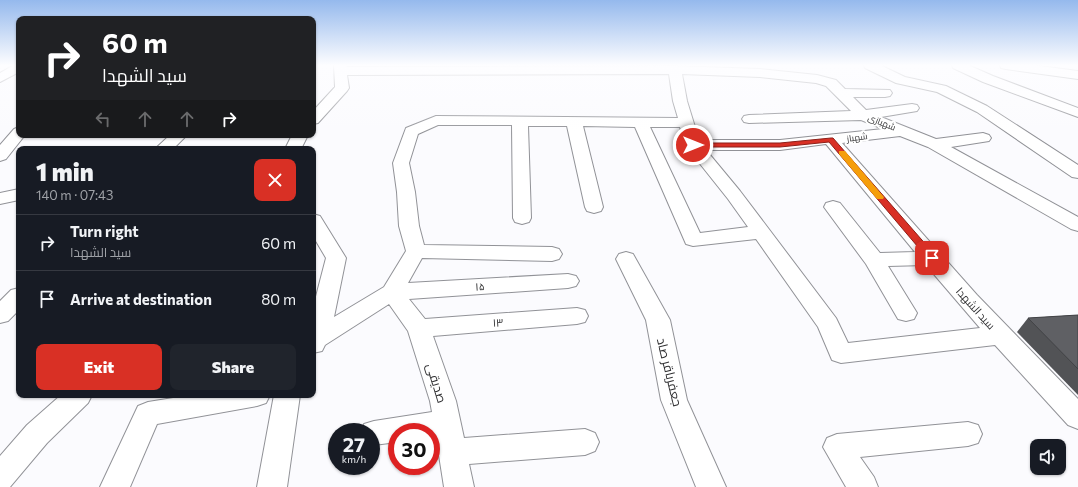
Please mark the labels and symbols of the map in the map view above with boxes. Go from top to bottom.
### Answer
street label: شهبازی [866,111,898,133]
position arrow [672,124,714,166]
street label: شهباز [845,130,868,144]
pin [915,241,949,275]
street label: ۱۵ [475,279,485,293]
street label: سید الشهدا [953,284,998,332]
street label: ۱۳ [492,315,504,329]
street label: جعفرباقر صاد [654,336,686,408]
street label: صدیقی [423,361,451,405]
speed limit sign: 30 [388,423,440,475]

